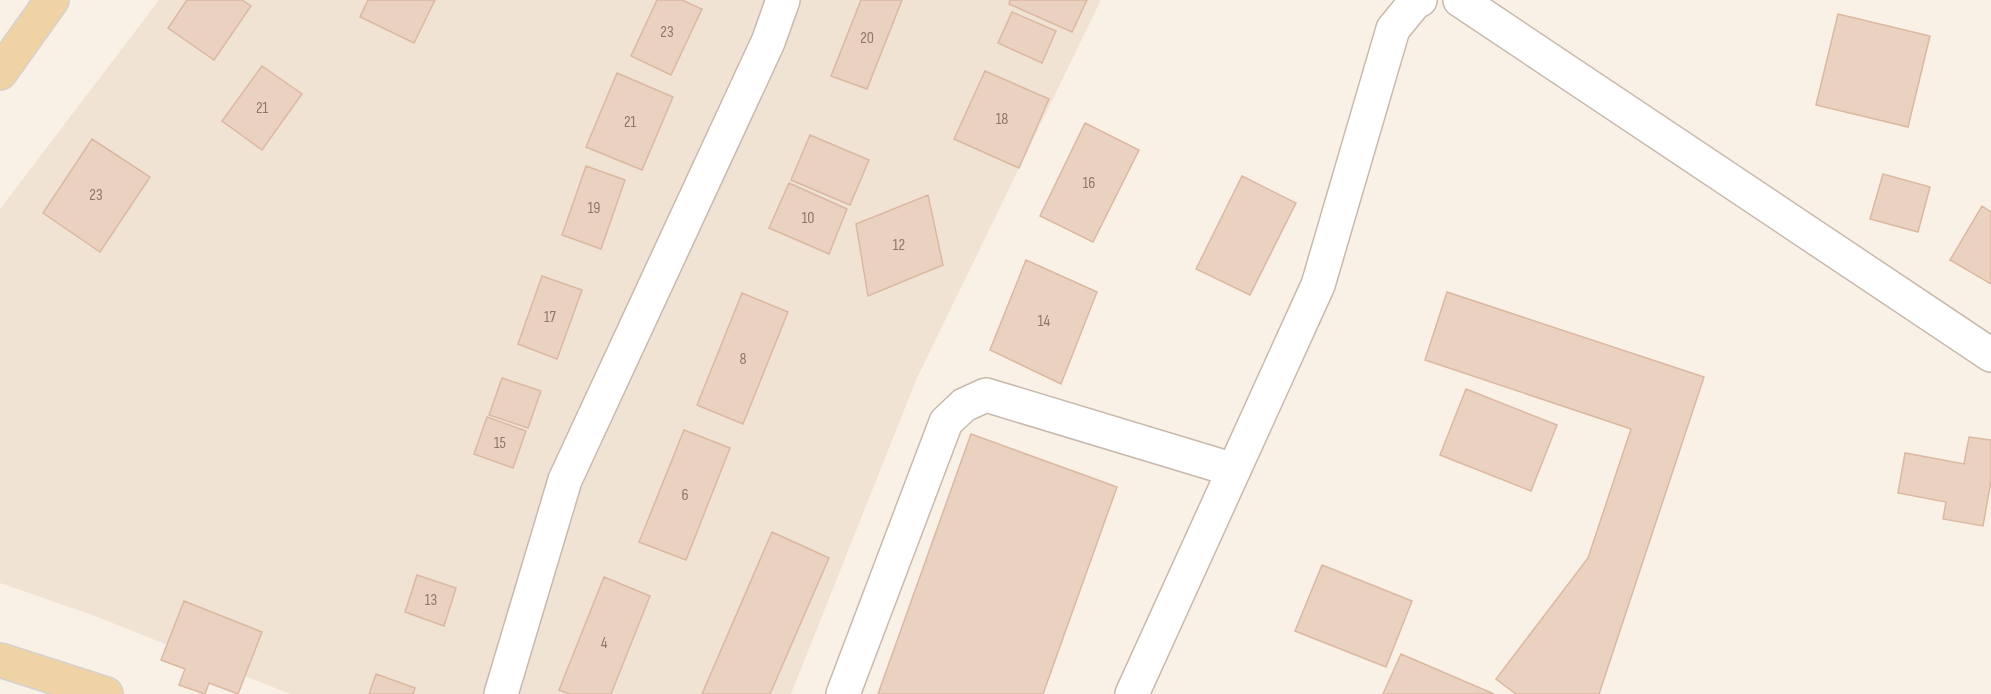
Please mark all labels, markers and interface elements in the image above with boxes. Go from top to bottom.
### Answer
house number: 23 [660,23,674,42]
house number: 20 [860,29,874,48]
house number: 21 [256,99,269,118]
house number: 18 [996,110,1008,129]
house number: 21 [624,113,637,132]
house number: 16 [1083,174,1095,193]
house number: 23 [89,186,103,205]
house number: 19 [588,199,600,218]
house number: 10 [802,209,814,228]
house number: 12 [893,236,905,255]
house number: 17 [544,308,557,327]
house number: 14 [1038,312,1050,331]
house number: 8 [739,350,747,369]
house number: 15 [494,434,506,453]
house number: 6 [681,486,689,505]
house number: 13 [425,591,437,610]
house number: 4 [601,634,608,653]

